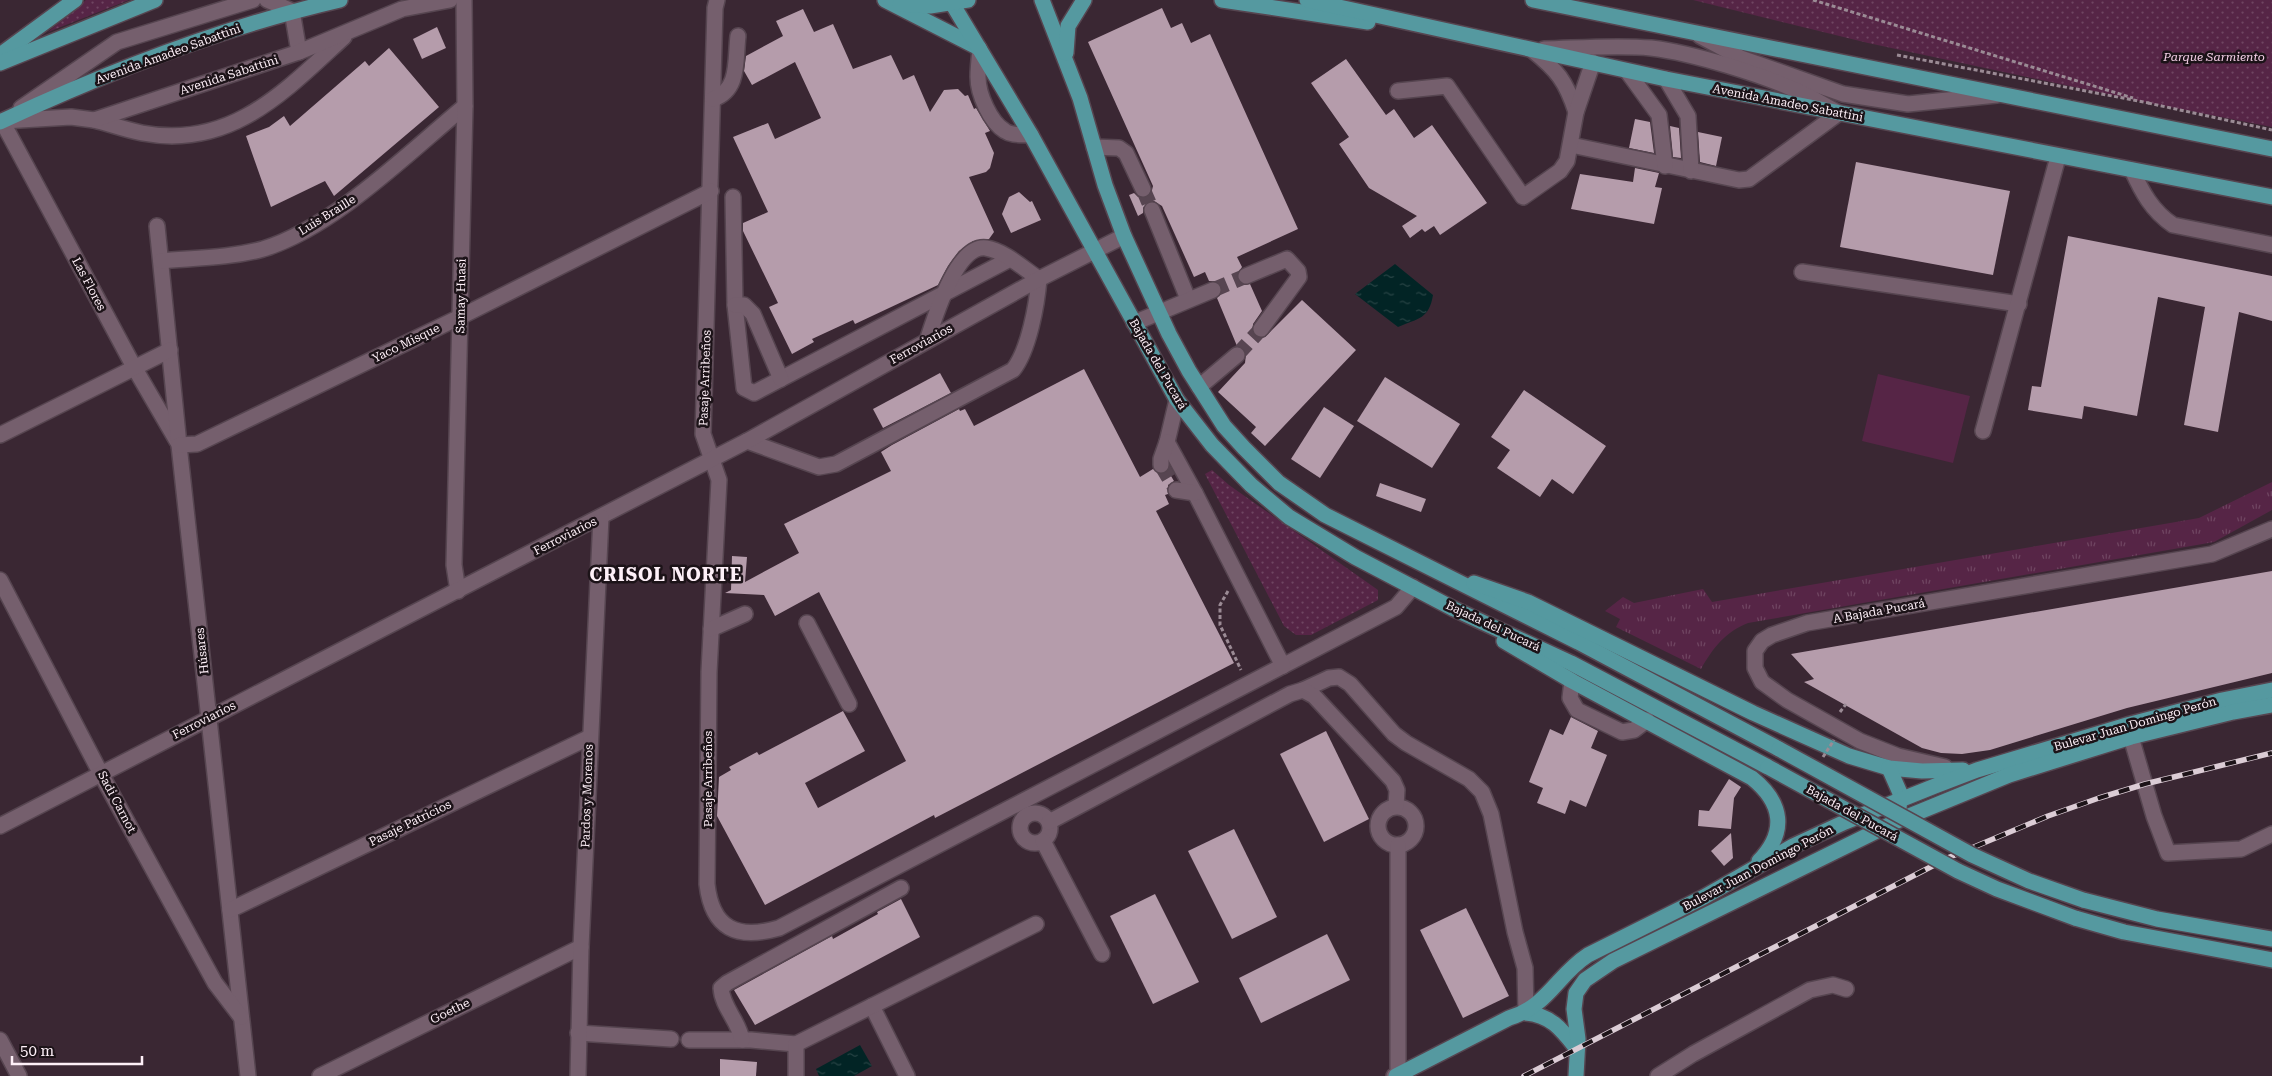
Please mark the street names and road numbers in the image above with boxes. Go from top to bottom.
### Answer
street label: Avenida Amadeo Sabattini [94,21,242,87]
street label: Avenida Sabattini [178,52,280,98]
street label: Avenida Amadeo Sabattini [1712,82,1865,125]
street label: Luis Braille [296,192,358,238]
street label: Las Flores [69,255,109,313]
street label: Samay Huasi [453,258,469,334]
street label: Bajada del Pucará [1126,316,1190,412]
street label: Yaco Misque [370,320,442,365]
street label: Ferroviarios [887,321,955,367]
street label: Pasaje Arribeños [696,329,714,426]
street label: Ferroviarios [531,514,599,558]
street label: A Bajada Pucará [1832,596,1926,626]
street label: Bajada del Pucará [1444,598,1543,654]
street label: Húsares [193,627,211,675]
street label: Bulevar Juan Domingo Perón [2052,694,2218,754]
street label: Ferroviarios [170,698,238,742]
street label: Pasaje Arribeños [701,730,715,827]
street label: Pardos y Morenos [578,744,596,848]
street label: Sadi Carnot [95,769,139,836]
street label: Bajada del Pucará [1804,782,1901,844]
street label: Pasaje Patricios [367,797,454,849]
street label: Bulevar Juan Domingo Perón [1680,822,1836,914]
street label: Goethe [428,995,472,1027]

